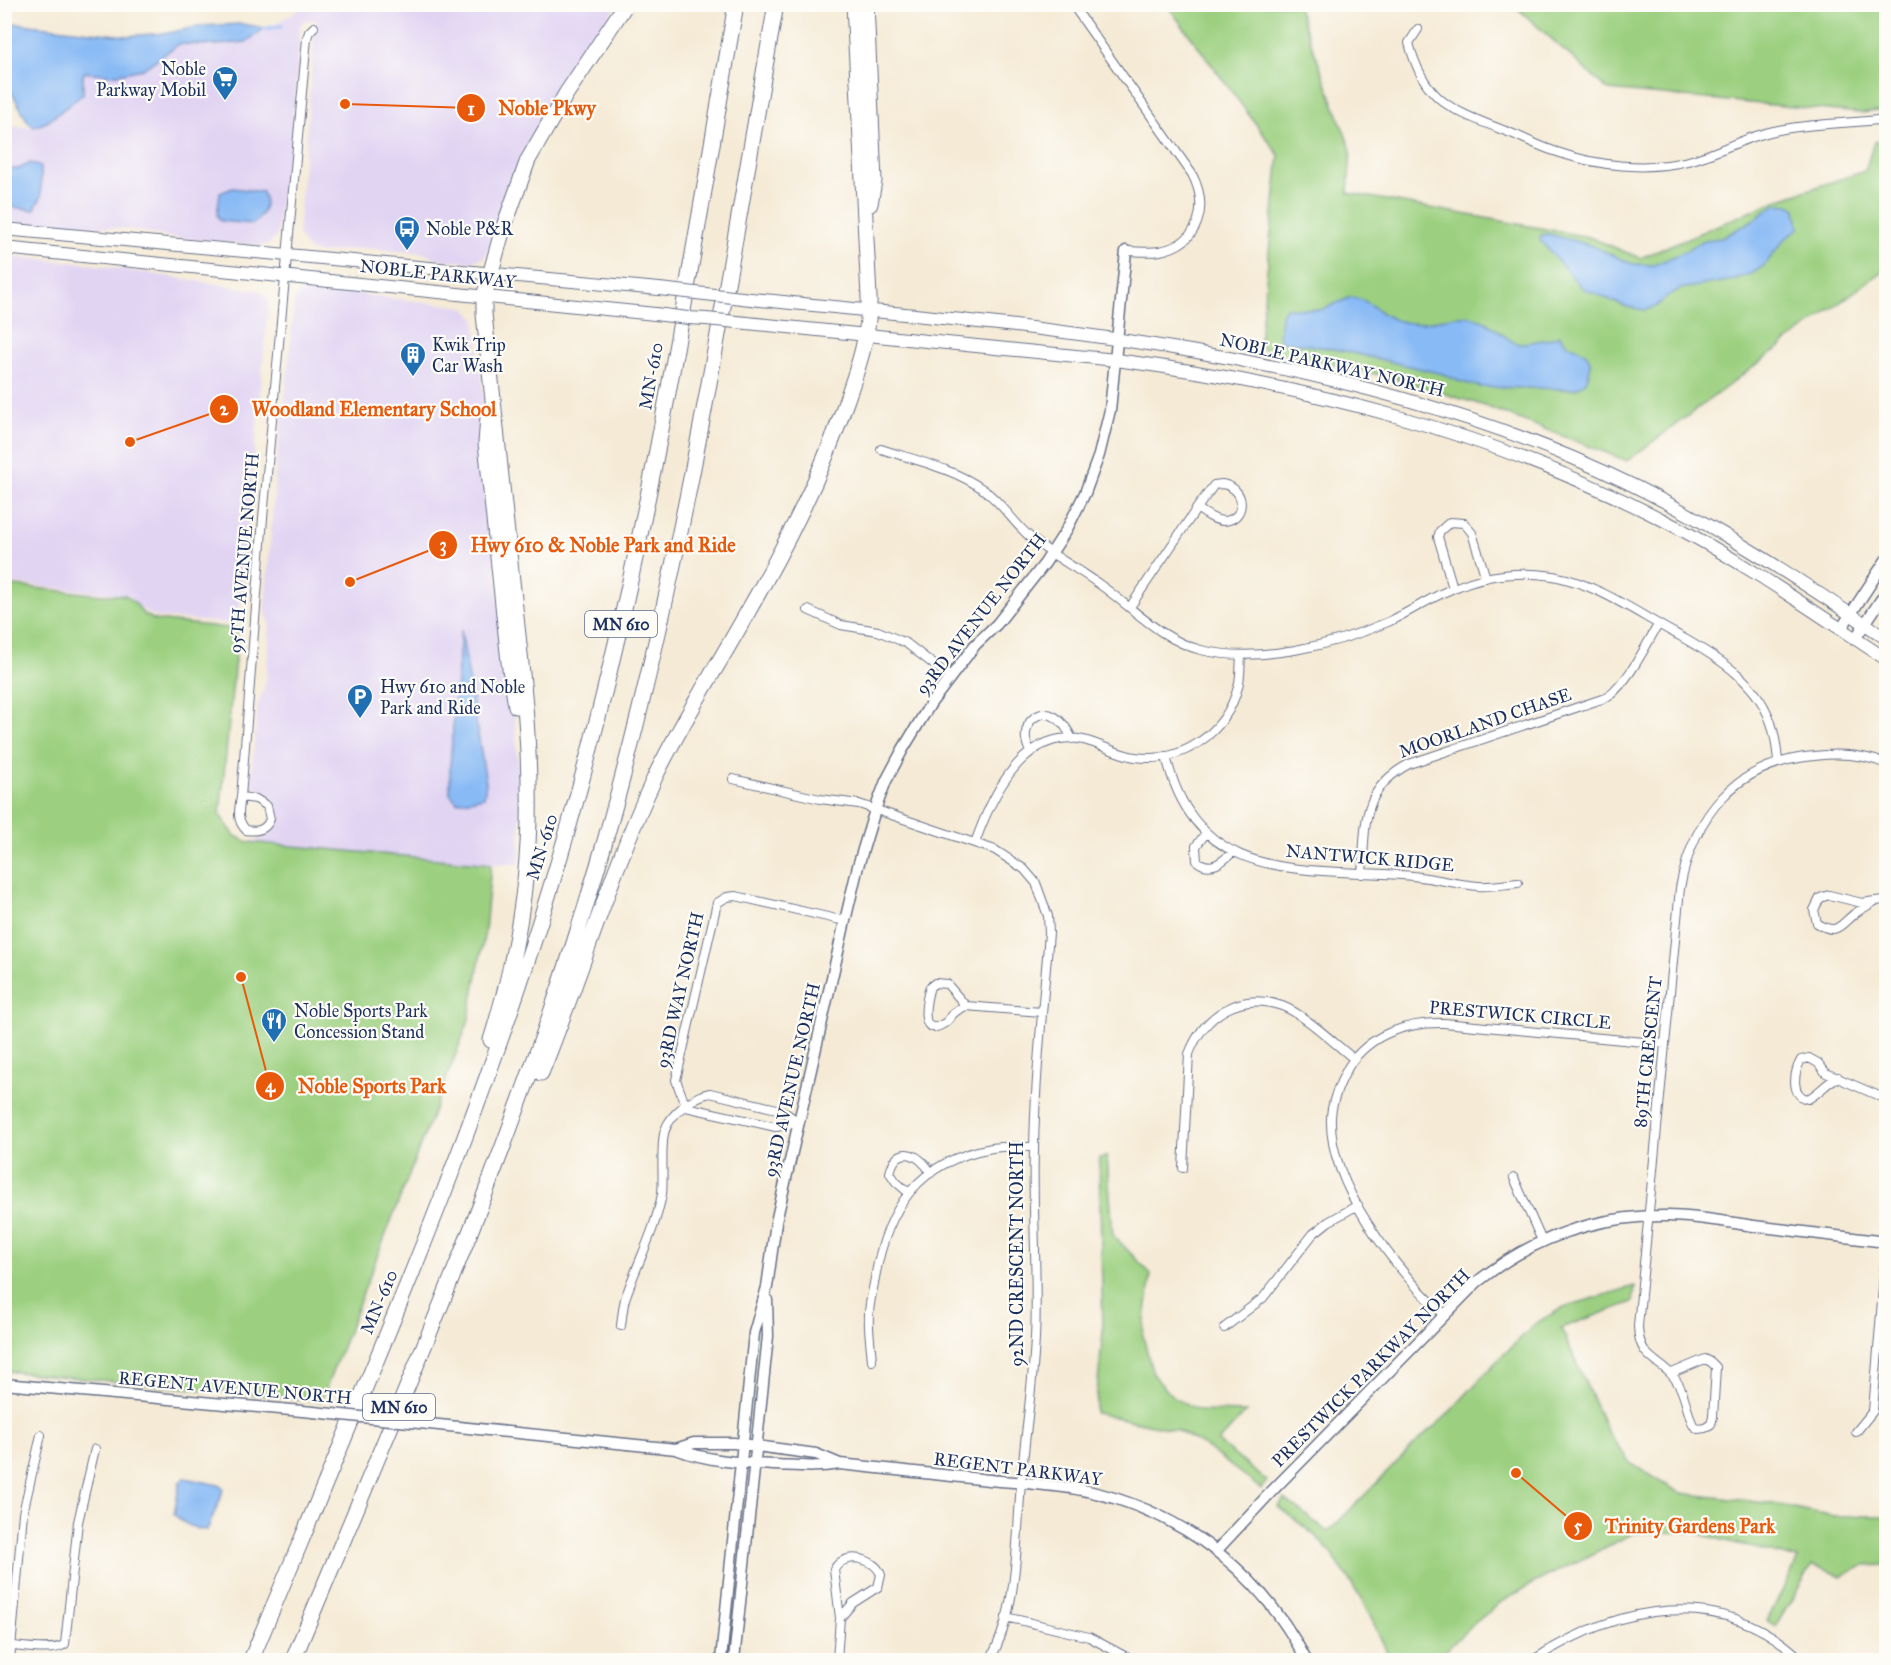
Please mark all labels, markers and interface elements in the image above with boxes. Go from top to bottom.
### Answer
place label: Noble Parkway Mobil [96,58,206,101]
supermarket icon: Noble Parkway Mobil [210,64,240,102]
callout: Noble Pkwy [456,89,607,127]
text: Noble Pkwy [498,96,597,121]
text: 1 [467,98,475,120]
bus stop icon: Noble P&R [392,214,422,252]
place label: Noble P&R [426,218,515,240]
street label: NOBLE PARKWAY [359,255,518,293]
street label: NOBLE PARKWAY NORTH [1218,328,1446,402]
place label: Kwik Trip Car Wash [432,334,506,377]
building icon: Kwik Trip Car Wash [398,340,428,378]
street label: MN-610 [634,341,668,411]
callout: Woodland Elementary School [209,390,508,428]
text: Woodland Elementary School [252,397,497,422]
text: 2 [220,398,230,420]
street label: 95TH AVENUE NORTH [224,452,264,654]
callout: Hwy 610 & Noble Park and Ride [428,526,747,564]
street label: 93RD AVENUE NORTH [911,529,1051,699]
text: Hwy 610 & Noble Park and Ride [470,533,736,558]
text: 3 [439,534,447,557]
road number: MN 610 [585,611,657,637]
place label: Hwy 610 and Noble Park and Ride [380,676,525,719]
parking icon: Hwy 610 and Noble Park and Ride [345,682,375,720]
street label: MOORLAND CHASE [1396,683,1574,763]
street label: MN-610 [522,811,562,883]
street label: NANTWICK RIDGE [1285,840,1455,876]
street label: 93RD WAY NORTH [651,910,709,1070]
street label: 89TH CRESCENT [1629,975,1667,1129]
street label: 93RD AVENUE NORTH [759,981,825,1179]
street label: PRESTWICK CIRCLE [1428,996,1612,1034]
place label: Noble Sports Park Concession Stand [294,1000,428,1043]
restaurant icon: Noble Sports Park Concession Stand [259,1006,289,1044]
callout: Noble Sports Park [255,1067,458,1105]
text: Noble Sports Park [298,1074,447,1099]
text: 4 [265,1075,276,1098]
street label: 92ND CRESCENT NORTH [1006,1141,1028,1367]
street label: PRESTWICK PARKWAY NORTH [1267,1264,1475,1472]
street label: MN-610 [356,1266,402,1338]
street label: REGENT AVENUE NORTH [117,1367,353,1409]
road number: MN 610 [363,1394,435,1420]
street label: REGENT PARKWAY [932,1448,1104,1490]
callout: Trinity Gardens Park [1563,1507,1788,1545]
text: Trinity Gardens Park [1604,1514,1776,1539]
text: 5 [1574,1515,1583,1537]

